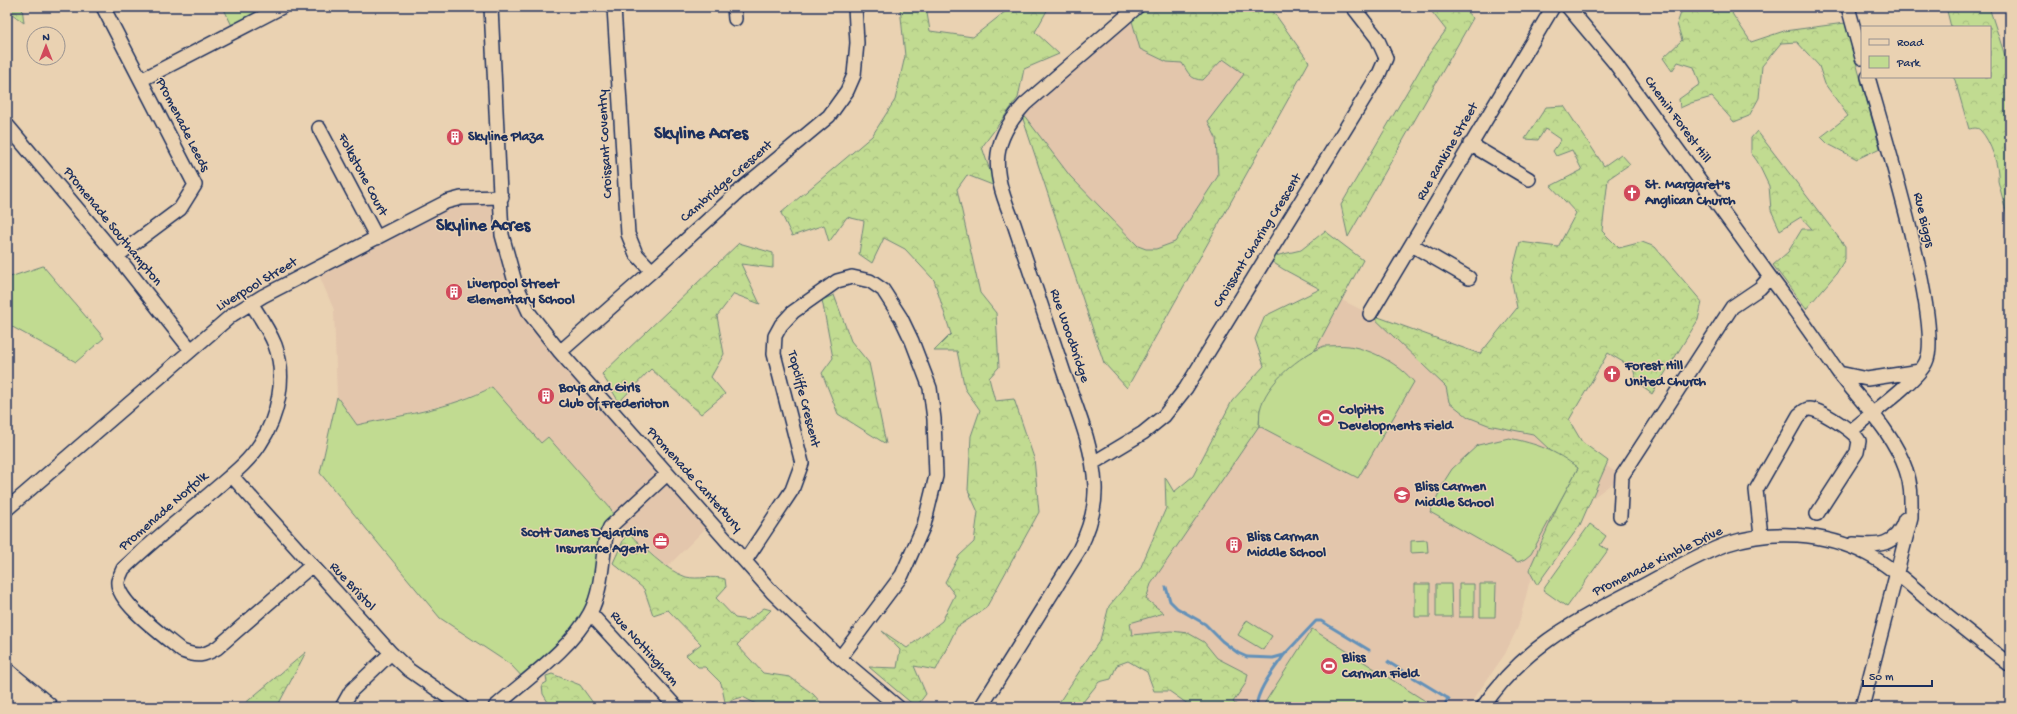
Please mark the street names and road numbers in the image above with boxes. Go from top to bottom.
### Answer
street label: Chemin Forest Hill [1640,73,1714,167]
street label: Promenade Leeds [151,74,213,176]
street label: Croissant Coventry [595,89,617,199]
street label: Rue Rankine Street [1413,99,1484,204]
street label: Folkstone Court [333,130,392,220]
street label: Cambridge Crescent [677,136,778,227]
street label: Promenade Southampton [58,163,165,290]
street label: Croissant Charing Crescent [1210,170,1307,311]
street label: Rue Biggs [1908,191,1938,250]
street label: Liverpool Street [213,253,302,316]
street label: Rue Woodbridge [1045,287,1093,386]
street label: Topcliffe Crescent [783,348,824,450]
street label: Promenade Canterbury [642,423,746,536]
street label: Promenade Norfolk [115,468,213,556]
street label: Promenade Kimble Drive [1589,523,1726,601]
street label: Rue Bristol [325,559,379,615]
street label: Rue Nottingham [606,608,682,690]

